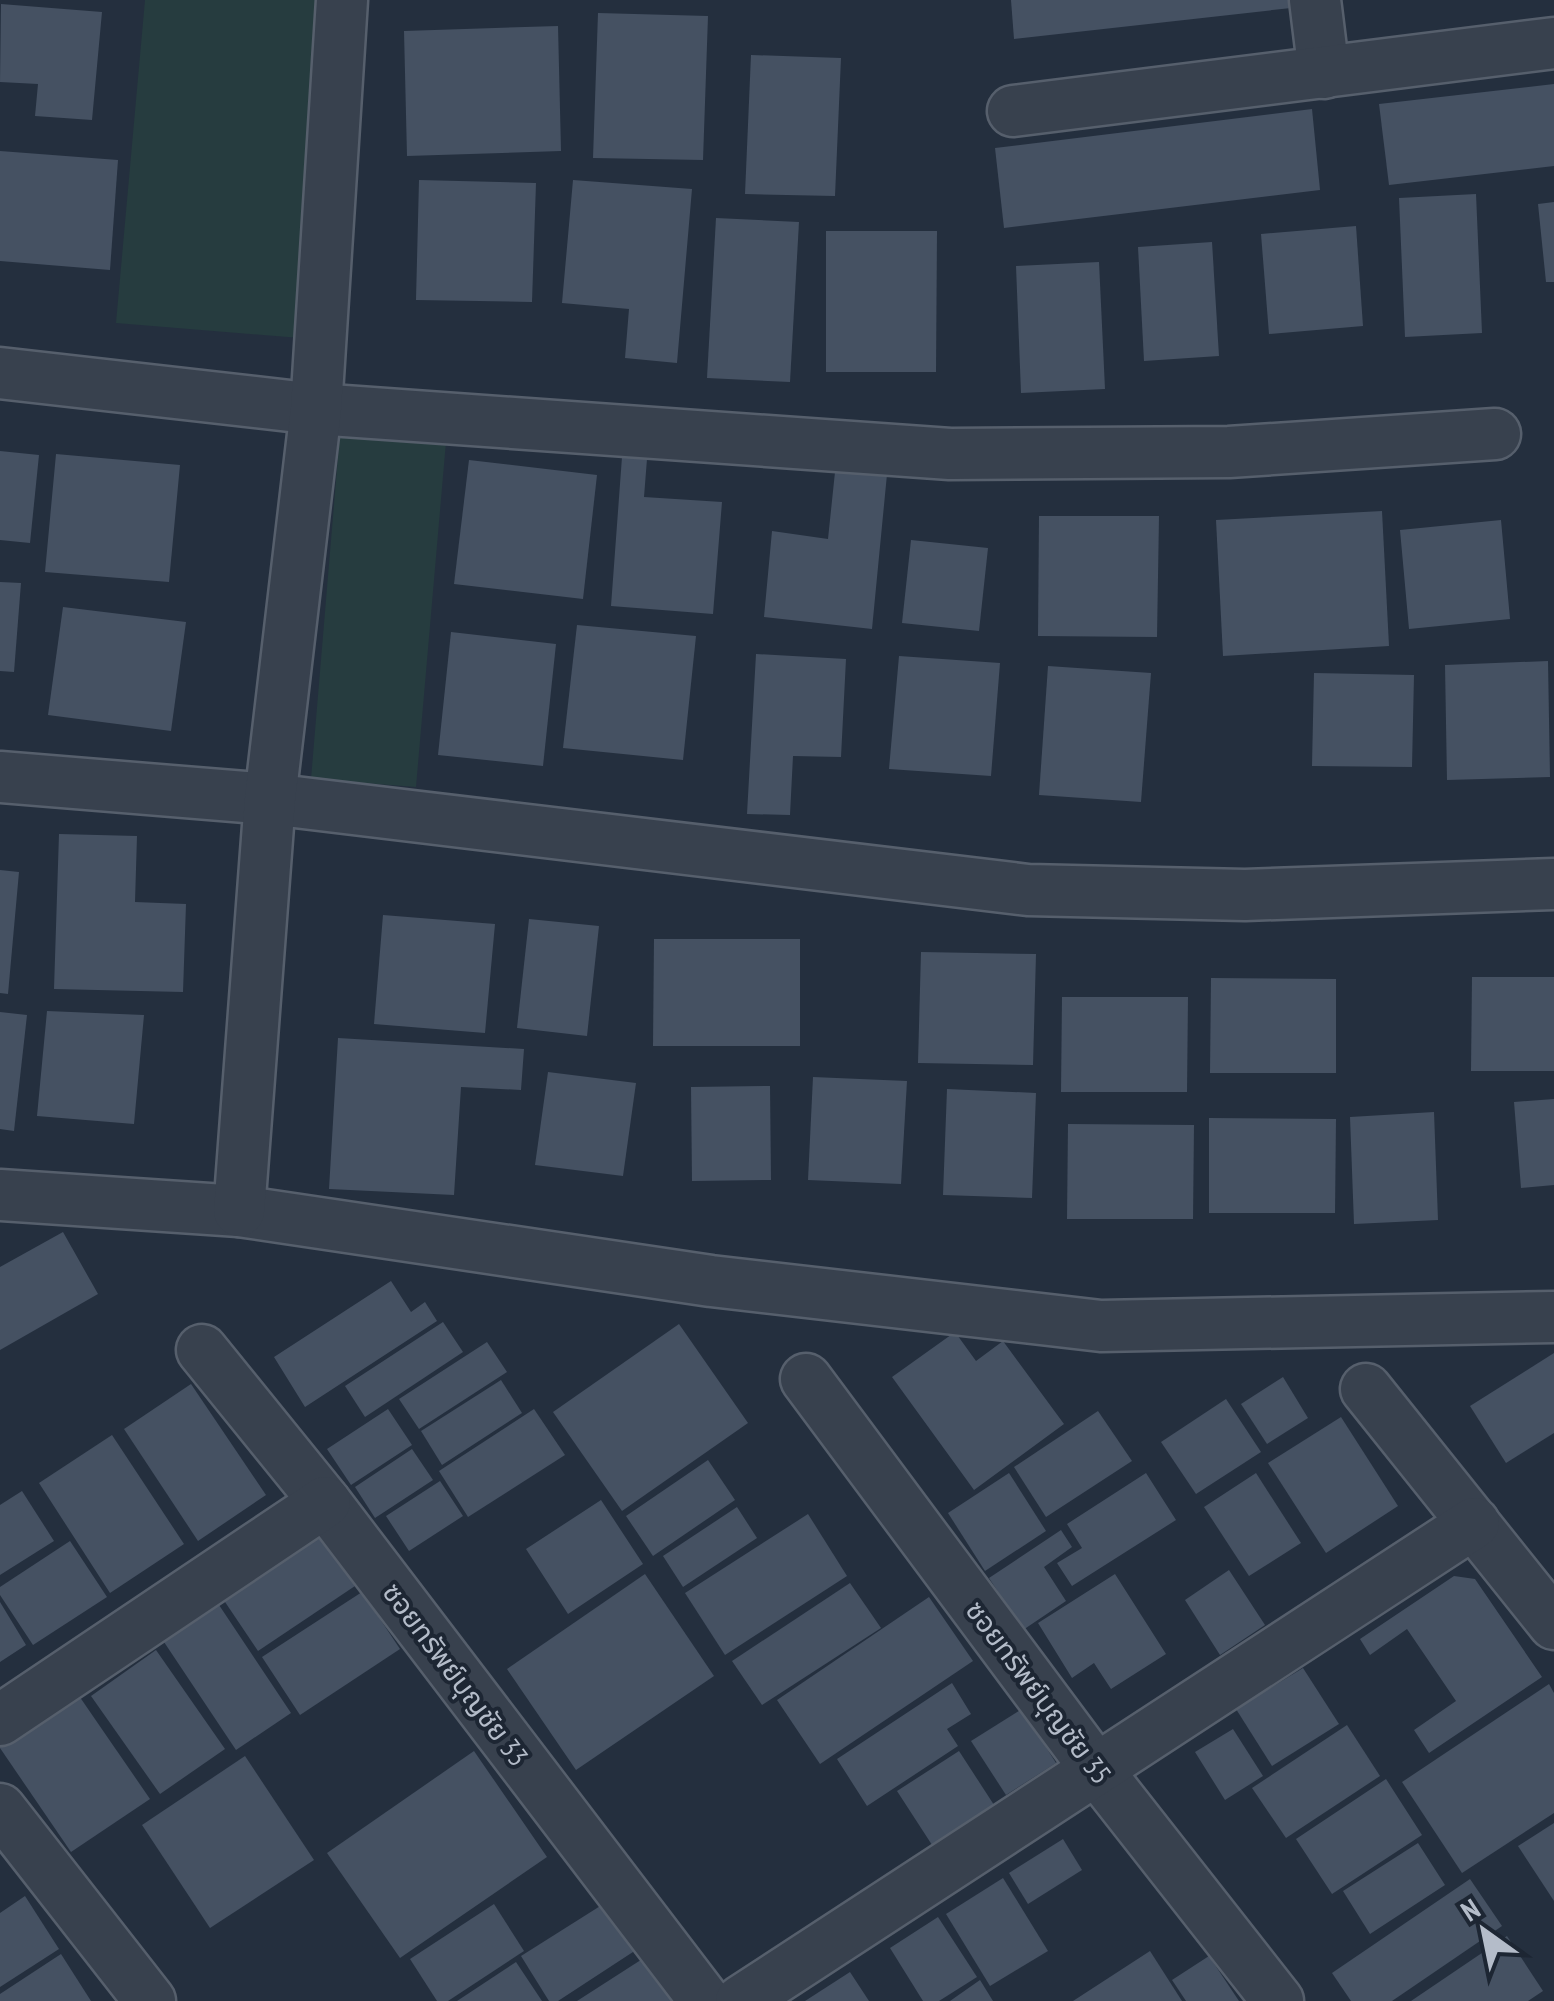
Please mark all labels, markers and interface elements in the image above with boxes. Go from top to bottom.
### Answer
street label: ซอยทรัพย์บุญชัย 33 [375,1575,537,1773]
street label: ซอยทรัพย์บุญชัย 35 [958,1593,1120,1791]
north arrow [1434,1881,1534,1981]
text: N [1454,1890,1487,1929]

